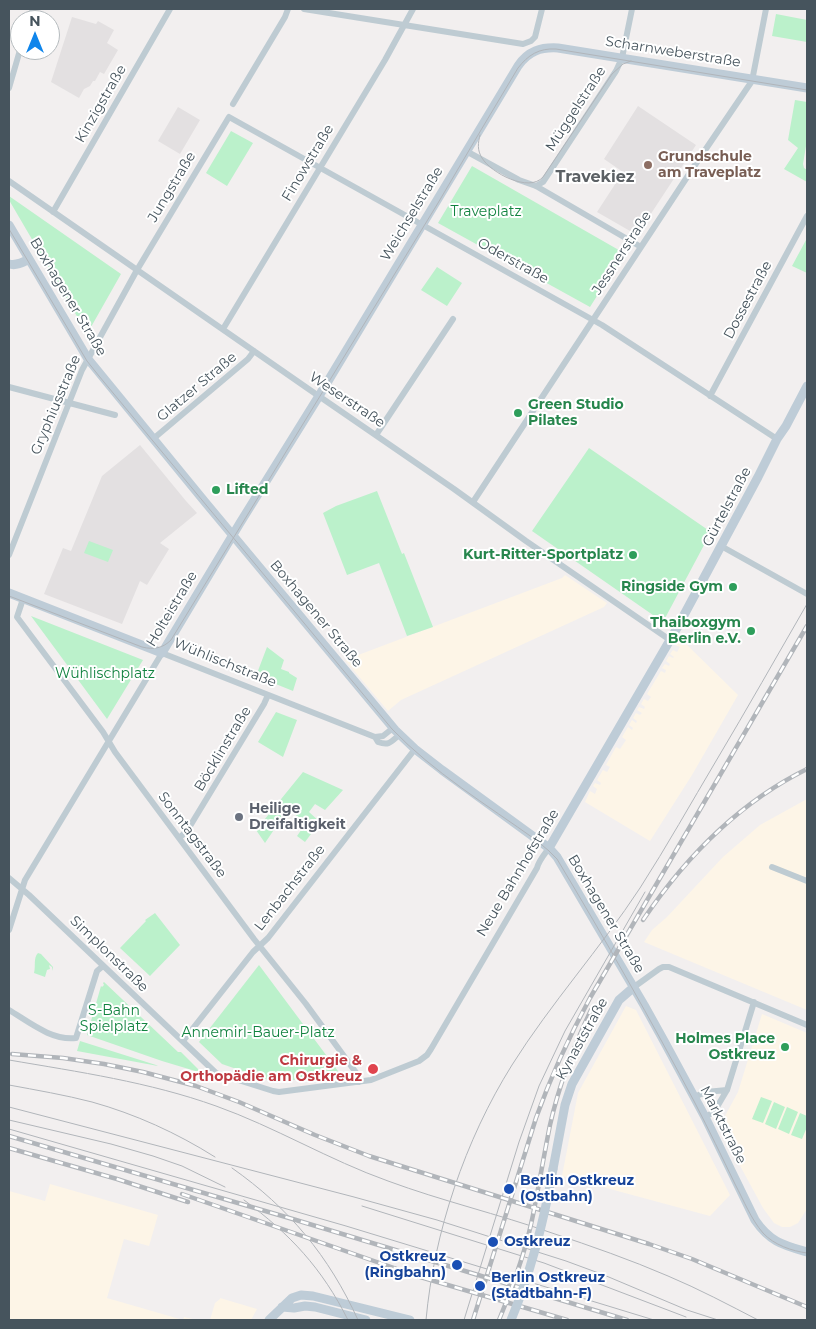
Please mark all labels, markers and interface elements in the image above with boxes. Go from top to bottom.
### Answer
north arrow [10,10,60,60]
text: N [29,12,41,30]
street label: Scharnweberstraße [604,33,742,71]
street label: Kinzigstraße [72,62,130,146]
street label: Müggelstraße [542,63,610,155]
street label: Finowstraße [279,122,337,204]
street label: Jungstraße [144,149,200,225]
place label: Grundschule am Traveplatz [658,149,761,182]
marker: Grundschule am Traveplatz [642,159,654,171]
street label: Weichselstraße [377,164,447,264]
district label: Travekiez [555,167,635,187]
park label: Traveplatz [450,204,522,220]
street label: Jessnerstraße [589,208,655,298]
street label: Boxhagener Straße [26,235,110,359]
street label: Oderstraße [474,235,552,287]
street label: Dossestraße [720,258,776,342]
street label: Glatzer Straße [154,349,240,425]
street label: Gryphiusstraße [27,353,85,457]
street label: Weserstraße [306,369,388,431]
place label: Green Studio Pilates [528,397,624,430]
marker: Green Studio Pilates [512,407,524,419]
street label: Gürtelstraße [699,465,755,549]
place label: Lifted [226,482,268,498]
marker: Lifted [210,484,222,496]
place label: Kurt-Ritter-Sportplatz [463,547,623,563]
marker: Kurt-Ritter-Sportplatz [627,549,639,561]
street label: Boxhagener Straße [266,557,366,671]
street label: Holteistraße [143,568,201,650]
place label: Ringside Gym [621,579,723,595]
marker: Ringside Gym [727,581,739,593]
place label: Thaiboxgym Berlin e.V. [650,615,741,648]
marker: Thaiboxgym Berlin e.V. [745,625,757,637]
street label: Wühlischstraße [171,635,279,691]
park label: Wühlischplatz [55,666,155,682]
street label: Böcklinstraße [191,703,255,795]
street label: Sonntagstraße [154,789,230,881]
place label: Heilige Dreifaltigkeit [249,801,346,834]
street label: Neue Bahnhofstraße [473,806,563,940]
marker: Heilige Dreifaltigkeit [233,811,245,823]
street label: Lenbachstraße [251,842,329,934]
street label: Boxhagener Straße [564,852,648,976]
street label: Simplonstraße [66,912,152,996]
street label: Kynaststraße [552,995,612,1083]
park label: S-Bahn Spielplatz [80,1003,148,1036]
park label: Annemirl-Bauer-Platz [181,1025,335,1041]
place label: Holmes Place Ostkreuz [675,1031,775,1064]
marker: Holmes Place Ostkreuz [779,1041,791,1053]
place label: Chirurgie & Orthopädie am Ostkreuz [180,1053,362,1086]
marker: Chirurgie & Orthopädie am Ostkreuz [366,1062,380,1076]
street label: Marktstraße [696,1083,750,1167]
place label: Berlin Ostkreuz (Ostbahn) [520,1173,634,1206]
marker: Berlin Ostkreuz (Ostbahn) [502,1182,516,1196]
place label: Ostkreuz [504,1234,570,1250]
marker: Ostkreuz [486,1235,500,1249]
place label: Ostkreuz (Ringbahn) [364,1249,446,1282]
marker: Ostkreuz (Ringbahn) [450,1258,464,1272]
place label: Berlin Ostkreuz (Stadtbahn-F) [491,1270,605,1302]
marker: Berlin Ostkreuz (Stadtbahn-F) [473,1279,487,1293]

